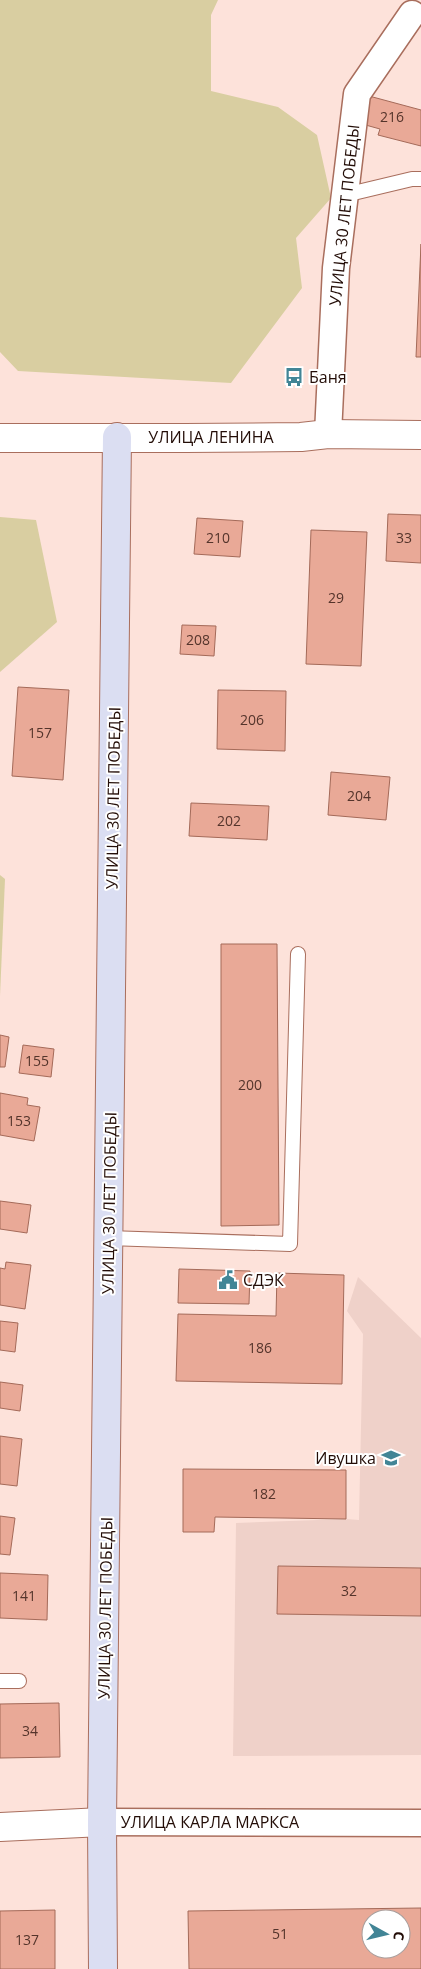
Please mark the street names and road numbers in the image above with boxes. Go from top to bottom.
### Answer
street label: УЛИЦА 30 ЛЕТ ПОБЕДЫ [324,123,364,307]
street label: УЛИЦА ЛЕНИНА [148,426,275,448]
street label: УЛИЦА 30 ЛЕТ ПОБЕДЫ [100,707,126,889]
street label: УЛИЦА 30 ЛЕТ ПОБЕДЫ [96,1112,122,1294]
street label: УЛИЦА 30 ЛЕТ ПОБЕДЫ [92,1517,118,1699]
street label: УЛИЦА КАРЛА МАРКСА [121,1811,300,1833]

